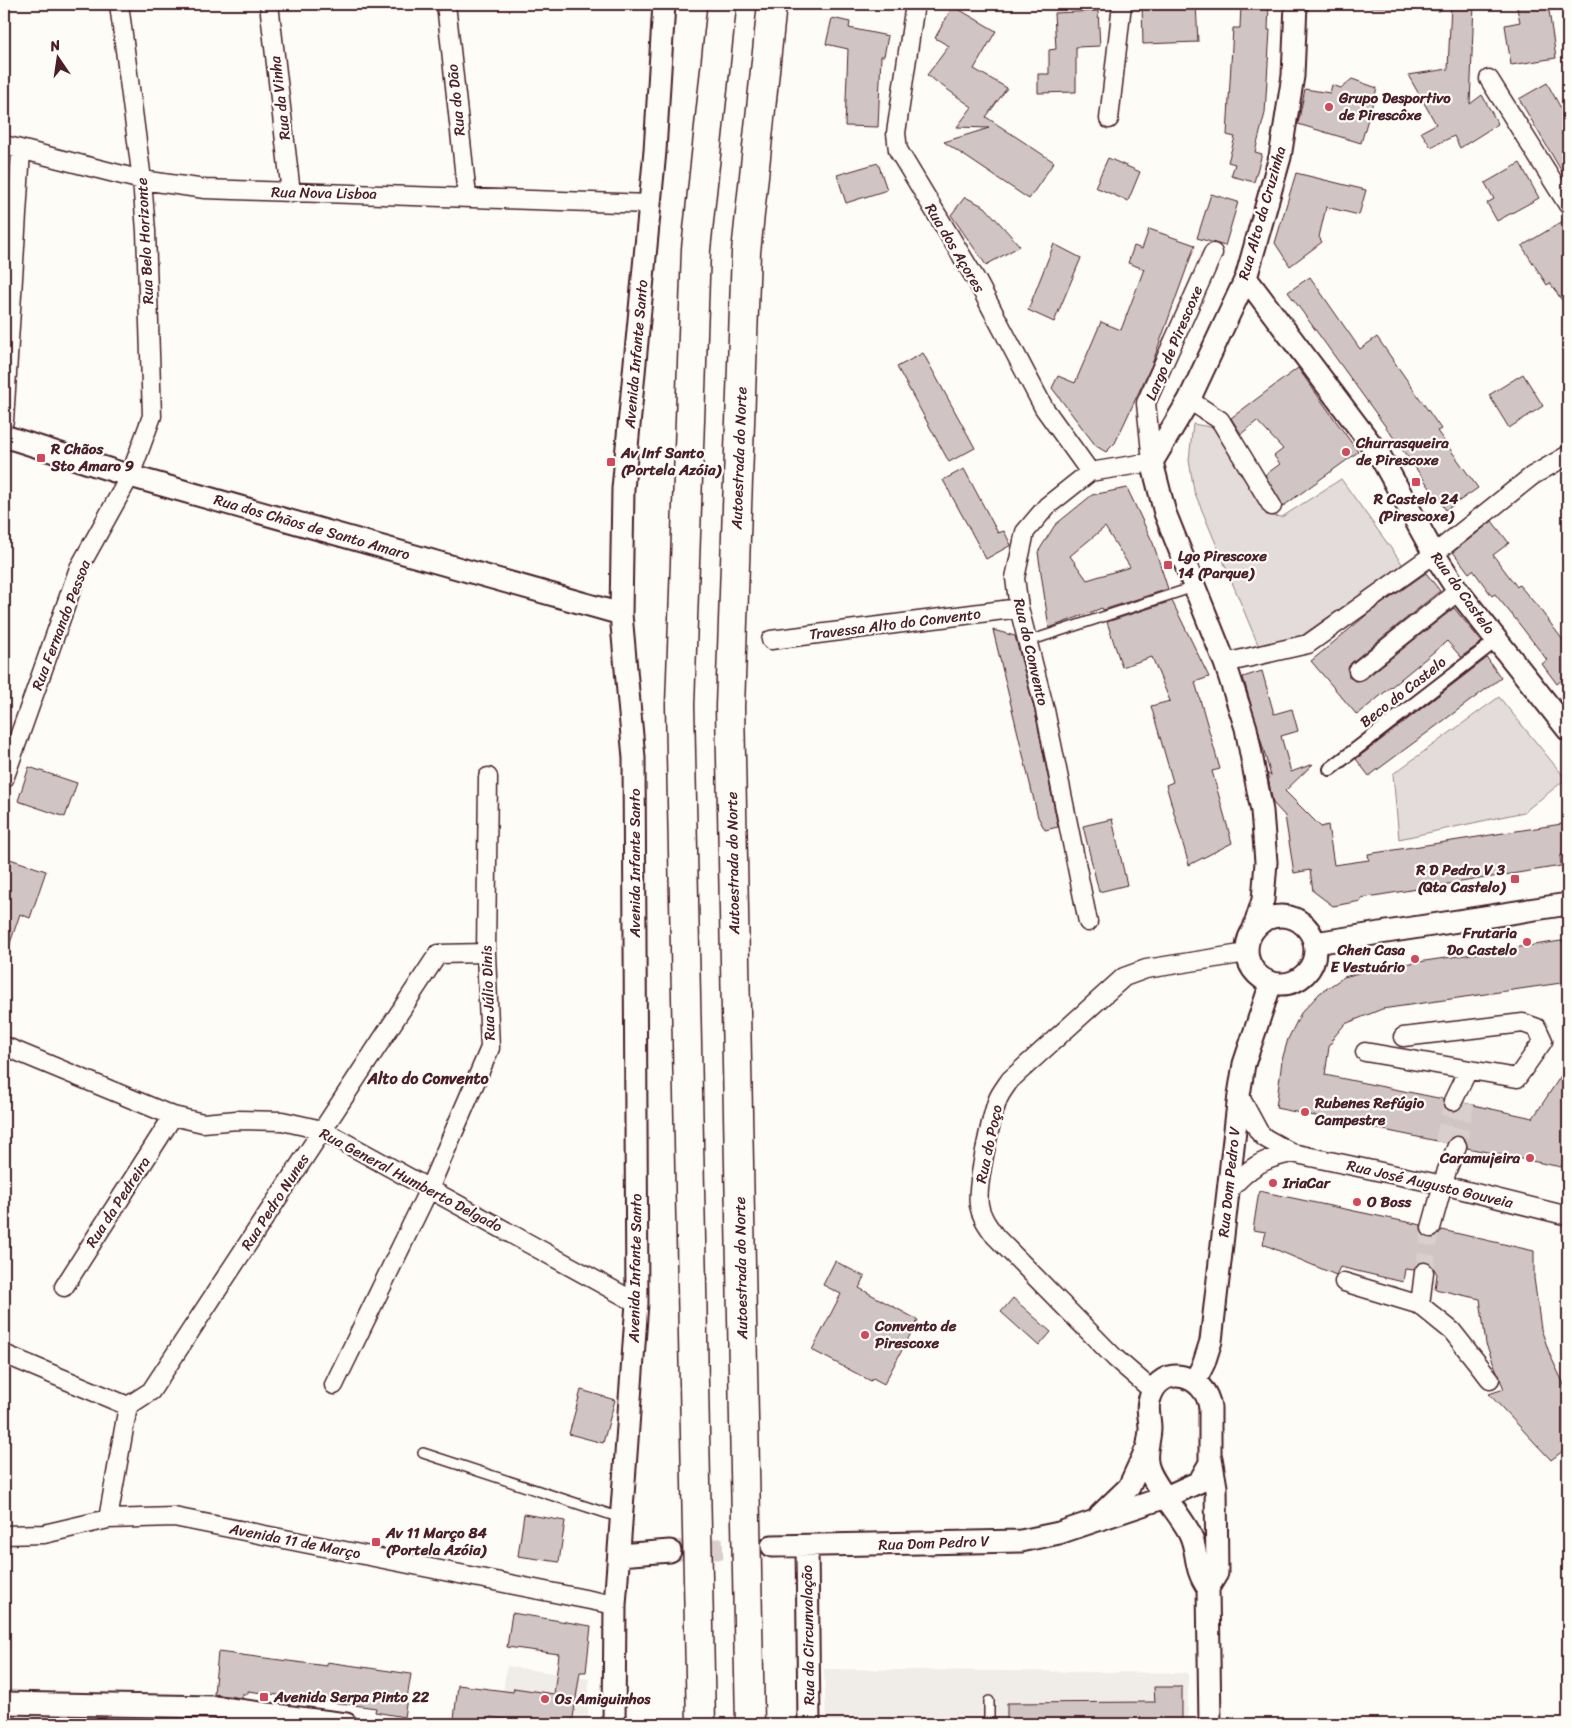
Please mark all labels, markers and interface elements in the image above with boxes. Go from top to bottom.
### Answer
north arrow [32,32,82,82]
text: N [47,32,63,59]
street label: Rua da Vinha [262,54,298,141]
street label: Rua do Dão [439,63,473,137]
place label: Grupo Desportivo de Pirescôxe [1338,85,1451,128]
marker: Grupo Desportivo de Pirescôxe [1323,101,1335,113]
street label: Rua Alto da Cruzinha [1230,143,1294,283]
street label: Rua Belo Horizonte [129,177,161,305]
street label: Rua Nova Lisboa [271,179,378,207]
street label: Rua dos Açores [918,198,992,298]
street label: Avenida Infante Santo [616,278,655,430]
street label: Largo de Pirescoxe [1138,281,1210,405]
street label: Autoestrada do Norte [723,386,754,531]
place label: Churrasqueira de Pirescoxe [1355,430,1449,473]
place label: R Chãos Sto Amaro 9 [50,436,134,479]
place label: Av Inf Santo (Portela Azóia) [620,440,722,483]
marker: Churrasqueira de Pirescoxe [1340,446,1352,458]
marker: R Chãos Sto Amaro 9 [35,452,47,464]
marker: Av Inf Santo (Portela Azóia) [605,456,617,468]
marker: R Castelo 24 (Pirescoxe) [1410,476,1422,488]
place label: R Castelo 24 (Pirescoxe) [1373,486,1459,529]
street label: Rua dos Chãos de Santo Amaro [211,487,414,568]
place label: Lgo Pirescoxe 14 (Parque) [1178,543,1267,586]
street label: Rua do Castelo [1424,546,1502,640]
street label: Rua Fernando Pessoa [24,556,98,694]
marker: Lgo Pirescoxe 14 (Parque) [1162,559,1174,571]
street label: Rua do Convento [1006,596,1056,709]
street label: Travessa Alto do Convento [808,601,983,647]
street label: Beco do Castelo [1354,649,1453,734]
street label: Avenida Infante Santo [622,788,648,939]
street label: Autoestrada do Norte [719,791,747,936]
place label: R D Pedro V 3 (Qta Castelo) [1415,857,1507,900]
marker: R D Pedro V 3 (Qta Castelo) [1509,873,1521,885]
place label: Frutaria Do Castelo [1447,920,1517,963]
marker: Frutaria Do Castelo [1521,936,1533,948]
place label: Chen Casa E Vestuário [1330,937,1405,980]
street label: Rua Júlio Dinis [473,944,503,1041]
marker: Chen Casa E Vestuário [1409,953,1421,965]
district label: Alto do Convento [366,1064,489,1093]
place label: Rubenes Refúgio Campestre [1314,1090,1425,1133]
street label: Rua do Poço [968,1102,1010,1186]
marker: Rubenes Refúgio Campestre [1299,1106,1311,1118]
street label: Rua General Humberto Delgado [315,1121,508,1240]
street label: Rua Dom Pedro V [1210,1125,1248,1239]
place label: Caramujeira [1439,1145,1520,1171]
street label: Rua Pedro Nunes [234,1148,316,1256]
street label: Rua da Pedreira [79,1151,158,1253]
street label: Rua José Augusto Gouveia [1344,1152,1516,1216]
marker: Caramujeira [1524,1152,1536,1164]
place label: IriaCar [1282,1170,1332,1196]
marker: IriaCar [1267,1177,1279,1189]
place label: O Boss [1366,1189,1413,1215]
street label: Avenida Infante Santo [621,1193,649,1344]
street label: Autoestrada do Norte [727,1196,755,1341]
marker: O Boss [1351,1196,1363,1208]
place label: Convento de Pirescoxe [874,1313,957,1356]
marker: Convento de Pirescoxe [859,1329,871,1341]
street label: Avenida 11 de Março [226,1515,363,1567]
place label: Av 11 Março 84 (Portela Azóia) [385,1520,487,1563]
street label: Rua Dom Pedro V [878,1528,990,1558]
marker: Av 11 Março 84 (Portela Azóia) [370,1536,382,1548]
street label: Rua da Circunvalação [794,1564,822,1705]
place label: Avenida Serpa Pinto 22 [273,1684,430,1710]
place label: Os Amiguinhos [554,1686,651,1712]
marker: Avenida Serpa Pinto 22 [258,1691,270,1703]
marker: Os Amiguinhos [539,1693,551,1705]

